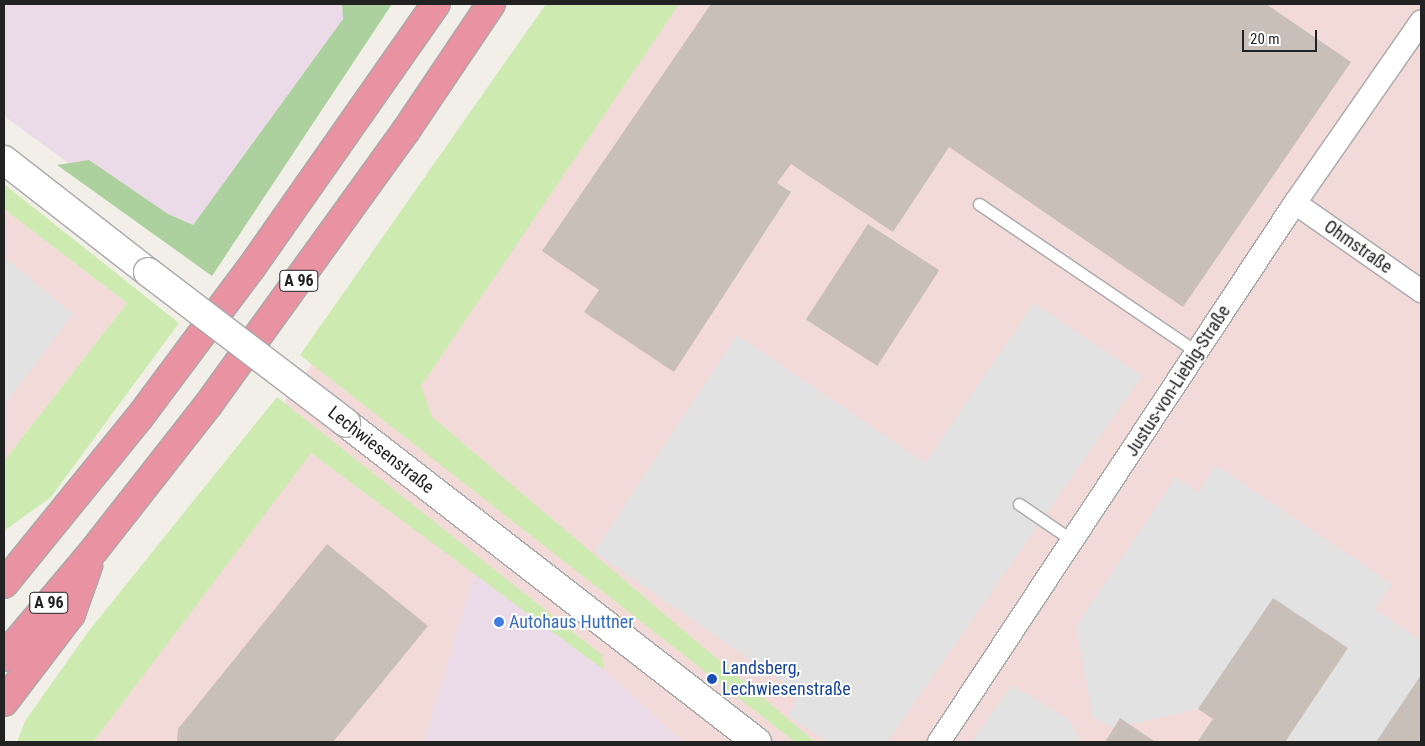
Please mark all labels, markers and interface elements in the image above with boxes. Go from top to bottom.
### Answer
scale bar [1245,20,1320,52]
text: 20 m [1250,30,1280,48]
street label: Ohmstraße [1320,216,1396,278]
road number: A 96 [279,268,319,294]
street label: Justus-von-Liebig-Straße [1121,301,1235,461]
street label: Lechwiesenstraße [324,402,438,498]
road number: A 96 [29,590,69,616]
place label: Autohaus Huttner [509,611,634,633]
marker: Autohaus Huttner [493,616,505,628]
place label: Landsberg, Lechwiesenstraße [722,658,851,701]
marker: Landsberg, Lechwiesenstraße [706,673,718,685]

